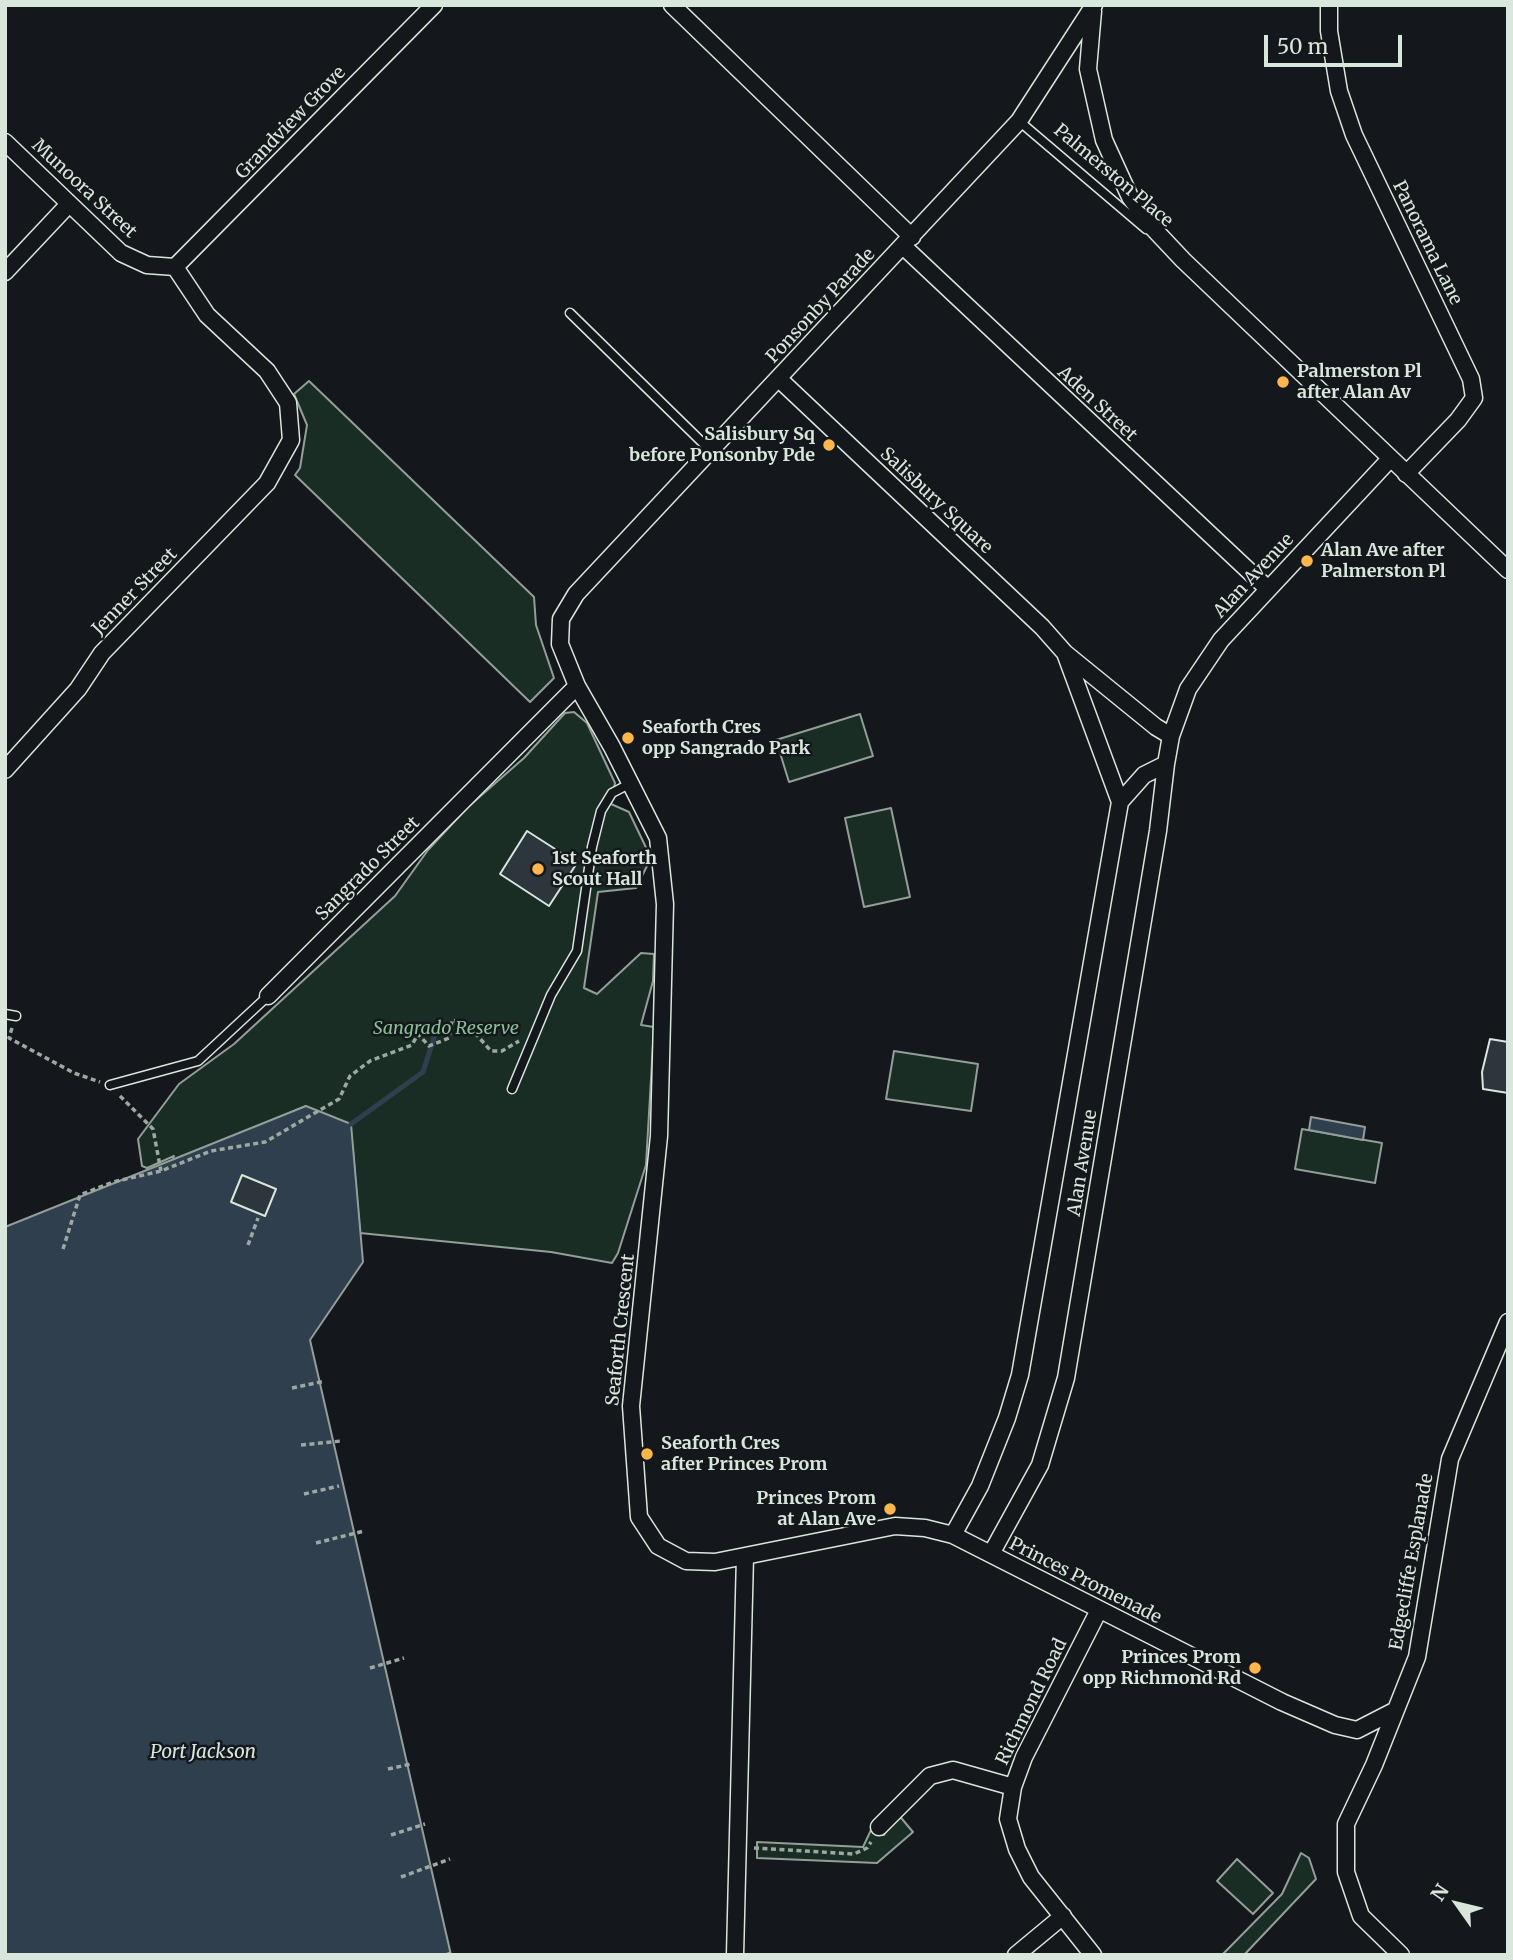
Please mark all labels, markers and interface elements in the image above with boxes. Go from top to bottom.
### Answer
scale bar [1268,21,1406,65]
text: 50 m [1277,33,1328,60]
street label: Grandview Grove [232,62,350,184]
street label: Palmerston Place [1049,120,1177,232]
street label: Munoora Street [27,135,141,243]
street label: Panorama Lane [1388,177,1466,309]
street label: Ponsonby Parade [762,244,880,368]
place label: Palmerston Pl after Alan Av [1297,361,1421,404]
street label: Aden Street [1053,362,1141,446]
marker: Palmerston Pl after Alan Av [1275,374,1291,390]
place label: Salisbury Sq before Ponsonby Pde [629,424,815,466]
marker: Salisbury Sq before Ponsonby Pde [821,437,837,453]
street label: Salisbury Square [875,443,997,559]
street label: Alan Avenue [1209,529,1299,623]
place label: Alan Ave after Palmerston Pl [1321,540,1445,582]
street label: Jenner Street [88,544,182,640]
marker: Alan Ave after Palmerston Pl [1299,553,1315,569]
place label: Seaforth Cres opp Sangrado Park [642,717,810,760]
marker: Seaforth Cres opp Sangrado Park [620,730,636,746]
street label: Sangrado Street [311,812,425,926]
place label: 1st Seaforth Scout Hall [552,848,657,890]
marker: 1st Seaforth Scout Hall [530,861,546,877]
park label: Sangrado Reserve [373,1018,519,1040]
street label: Alan Avenue [1064,1108,1102,1218]
street label: Seaforth Crescent [602,1253,640,1407]
place label: Seaforth Cres after Princes Prom [661,1433,827,1476]
marker: Seaforth Cres after Princes Prom [639,1446,655,1462]
street label: Edgecliffe Esplanade [1386,1472,1438,1652]
place label: Princes Prom at Alan Ave [756,1488,876,1530]
marker: Princes Prom at Alan Ave [882,1501,898,1517]
street label: Princes Promenade [1005,1533,1165,1629]
street label: Richmond Road [992,1635,1072,1769]
place label: Princes Prom opp Richmond Rd [1083,1647,1241,1690]
marker: Princes Prom opp Richmond Rd [1247,1660,1263,1676]
water label: Port Jackson [150,1742,256,1764]
north arrow [1422,1869,1492,1939]
text: N [1425,1879,1454,1905]

